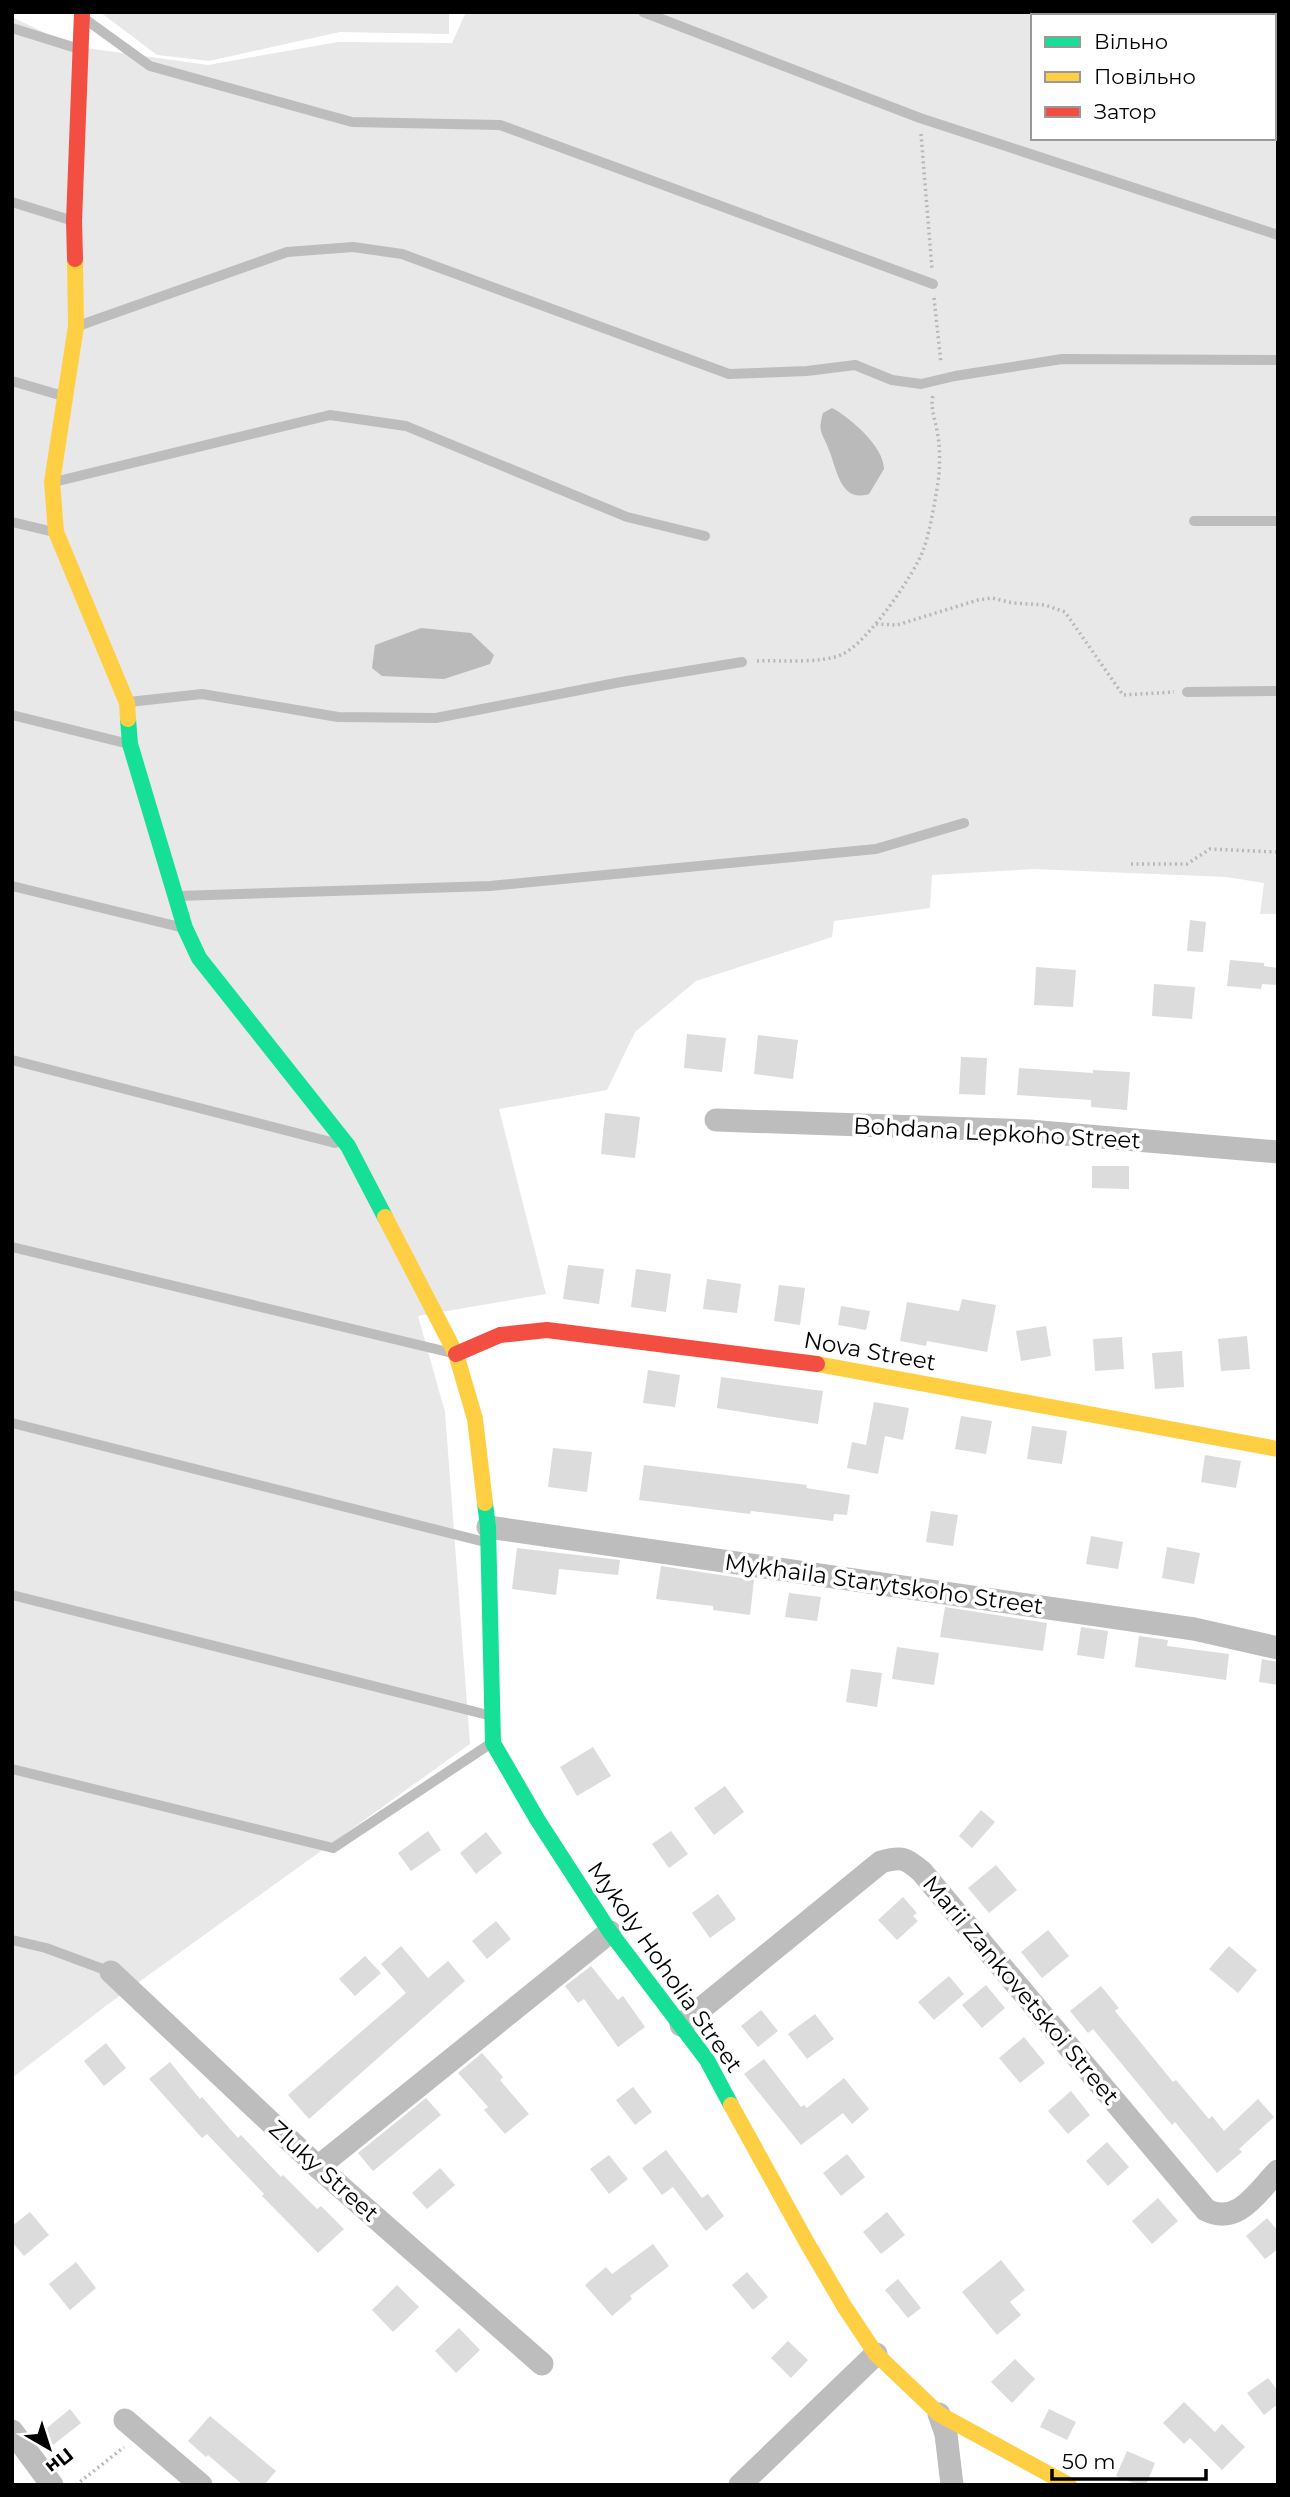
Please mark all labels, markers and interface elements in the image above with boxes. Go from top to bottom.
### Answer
legend [1031,14,1276,140]
text: Вільно [1094,29,1168,54]
text: Повільно [1094,64,1196,89]
text: Затор [1094,99,1156,124]
street label: Bohdana Lepkoho Street [853,1111,1141,1155]
street label: Nova Street [802,1326,938,1376]
street label: Mykhaila Starytskoho Street [723,1548,1045,1620]
street label: Mykoly Hoholia Street [581,1856,749,2078]
street label: Marii Zankovetskoi Street [917,1870,1125,2110]
street label: Zluky Street [263,2114,385,2228]
north arrow [14,2413,84,2483]
scale bar [1052,2438,1206,2482]
text: Пн [41,2443,78,2479]
text: 50 m [1062,2449,1116,2474]

